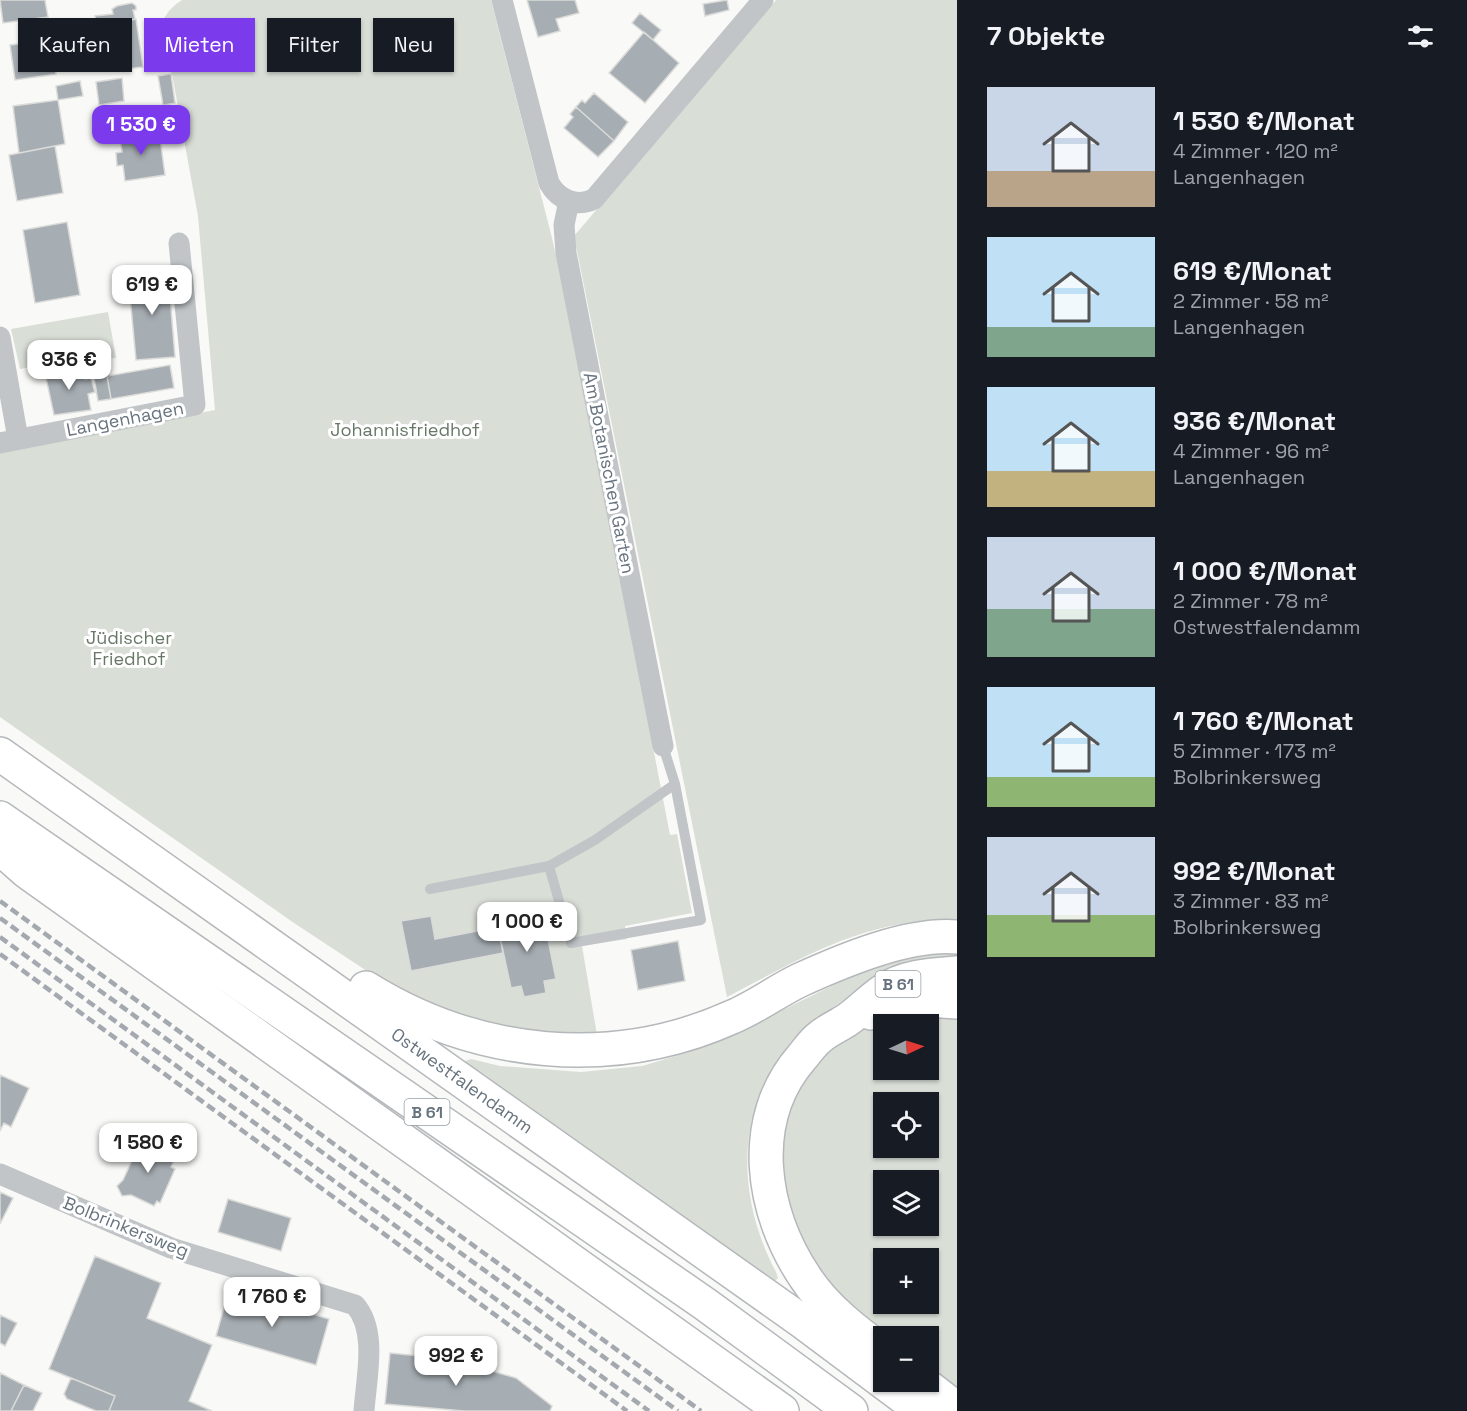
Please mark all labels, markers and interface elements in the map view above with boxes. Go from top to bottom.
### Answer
chip: Kaufen [18,18,132,72]
chip: Mieten [144,18,255,72]
chip: Filter [267,18,361,72]
chip: Neu [373,18,454,72]
text: 7 Objekte [987,19,1105,53]
icon: filters [1404,20,1437,53]
text: 1 530 €/Monat [1173,104,1355,138]
pin: 1 530 € [86,105,196,156]
text: 1 530 € [106,111,176,137]
icon: home [1035,111,1107,183]
text: 4 Zimmer · 120 m² [1173,138,1338,164]
text: Langenhagen [1173,164,1305,190]
text: 619 €/Monat [1173,254,1332,288]
icon: home [1035,261,1107,333]
pin: 619 € [110,265,194,316]
text: 619 € [126,271,178,297]
text: 2 Zimmer · 58 m² [1173,288,1329,314]
text: Langenhagen [1173,314,1305,340]
pin: 936 € [27,340,111,391]
text: 936 € [41,346,97,372]
street label: Am Botanischen Garten [579,370,640,575]
street label: Langenhagen [64,396,185,441]
text: 936 €/Monat [1173,404,1336,438]
icon: home [1035,411,1107,483]
park label: Johannisfriedhof [330,418,480,441]
text: 4 Zimmer · 96 m² [1173,438,1329,464]
text: Langenhagen [1173,464,1305,490]
text: 1 000 €/Monat [1173,554,1357,588]
icon: home [1035,561,1107,633]
text: 2 Zimmer · 78 m² [1173,588,1328,614]
text: Ostwestfalendamm [1173,614,1360,640]
park label: Jüdischer Friedhof [86,626,172,670]
text: 1 760 €/Monat [1173,704,1354,738]
icon: home [1035,711,1107,783]
text: 5 Zimmer · 173 m² [1173,738,1336,764]
text: Bolbrinkersweg [1173,764,1321,790]
text: 992 €/Monat [1173,854,1336,888]
icon: home [1035,861,1107,933]
text: 3 Zimmer · 83 m² [1173,888,1329,914]
pin: 1 000 € [472,902,582,953]
text: 1 000 € [491,908,563,934]
text: Bolbrinkersweg [1173,914,1321,940]
road number: B 61 [876,971,920,997]
north arrow [873,1014,939,1080]
map controls [873,1014,939,1392]
street label: Ostwestfalendamm [387,1022,538,1139]
button: locate [873,1092,939,1158]
road number: B 61 [404,1099,450,1125]
pin: 1 580 € [93,1123,203,1174]
text: 1 580 € [113,1129,183,1155]
button: layers [873,1170,939,1236]
street label: Bolbrinkersweg [60,1191,192,1262]
button: + [873,1248,939,1314]
pin: 1 760 € [217,1277,327,1328]
text: 1 760 € [237,1283,307,1309]
button: − [873,1326,939,1392]
pin: 992 € [414,1336,498,1387]
text: 992 € [428,1342,484,1368]

